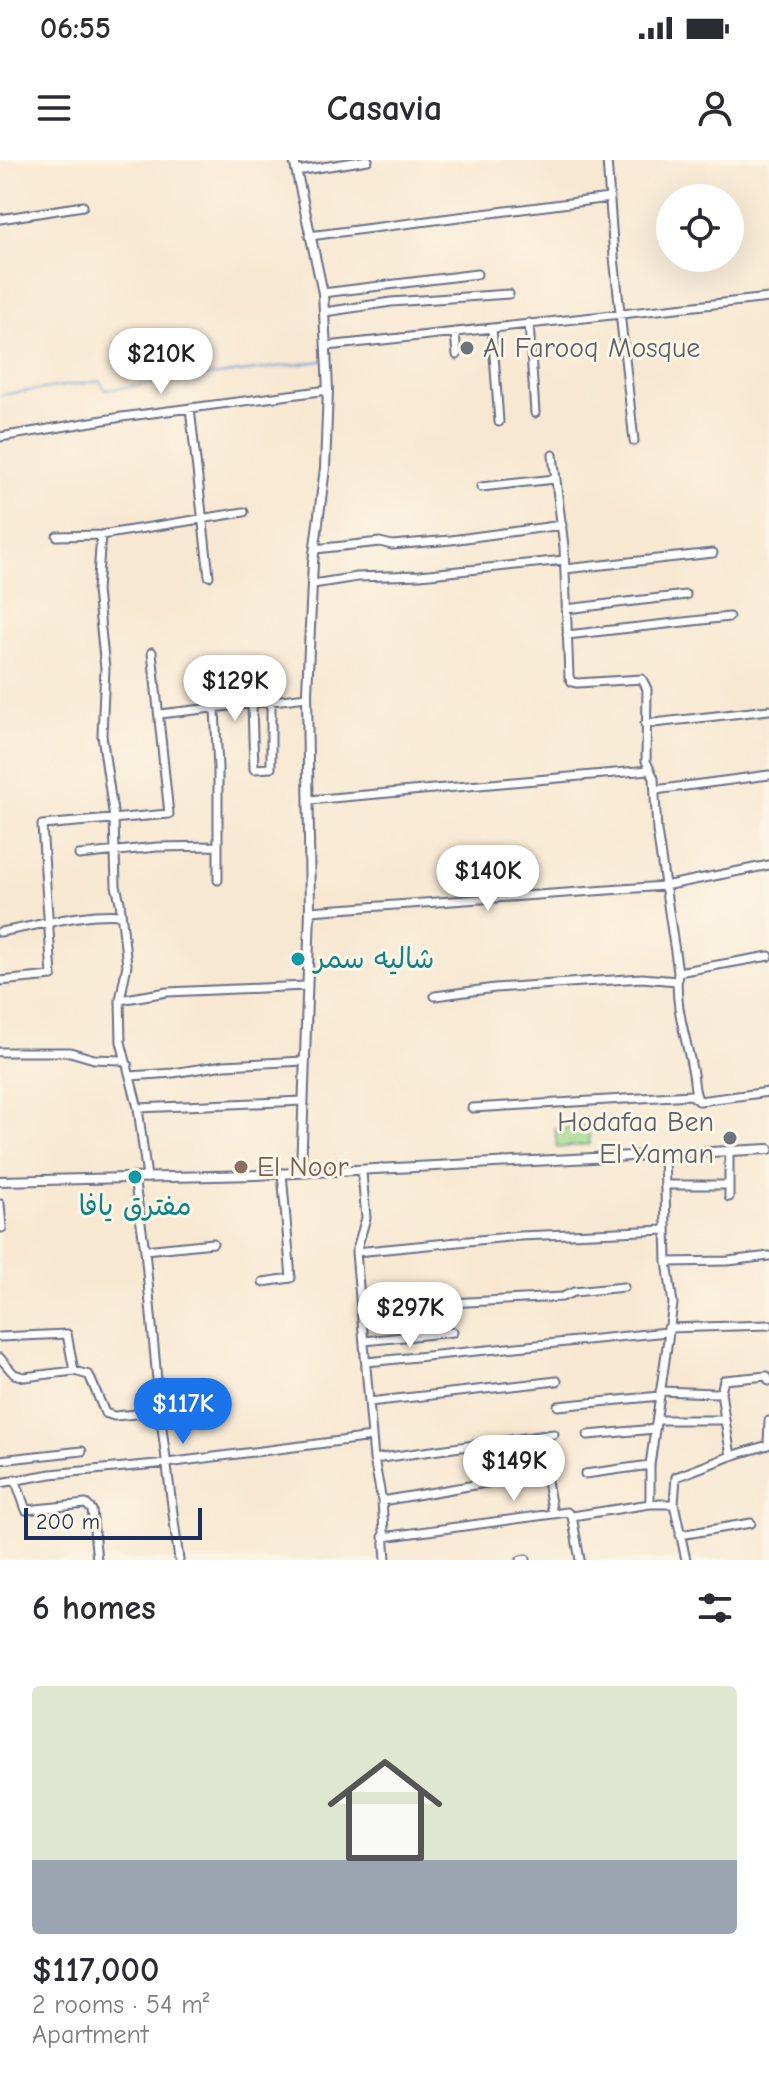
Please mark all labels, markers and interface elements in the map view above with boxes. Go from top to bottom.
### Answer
text: 06:55 [40,11,111,46]
icon: menu [32,86,76,130]
icon: person [693,86,737,130]
text: Casavia [327,88,442,129]
map controls [656,184,744,272]
button: locate [656,184,744,272]
pin: $210K [105,328,217,396]
place label: Al Farooq Mosque [483,332,700,364]
text: $210K [127,339,195,369]
marker: Al Farooq Mosque [458,339,476,357]
pin: $129K [179,655,291,723]
text: $129K [201,666,269,696]
pin: $140K [432,845,544,913]
text: $140K [454,856,522,886]
place label: شاليه سمر [312,943,434,975]
marker: شاليه سمر [289,950,307,968]
place label: Hodafaa Ben El Yaman [557,1106,714,1170]
marker: Hodafaa Ben El Yaman [721,1129,739,1147]
place label: El Noor [257,1151,349,1183]
marker: El Noor [232,1158,250,1176]
marker: مفترق يافا [126,1168,144,1186]
place label: مفترق يافا [78,1190,192,1222]
pin: $297K [354,1282,466,1350]
text: $297K [376,1293,444,1323]
pin: $117K [127,1378,239,1446]
text: $117K [152,1389,214,1419]
pin: $149K [458,1435,570,1503]
text: $149K [481,1446,547,1476]
scale bar [24,1504,202,1540]
text: 200 m [36,1509,100,1535]
icon: filters [693,1586,737,1630]
text: 6 homes [32,1588,156,1628]
icon: home [313,1738,457,1882]
text: $117,000 [32,1950,159,1990]
text: 2 rooms · 54 m² [32,1990,209,2020]
text: Apartment [32,2020,148,2050]

